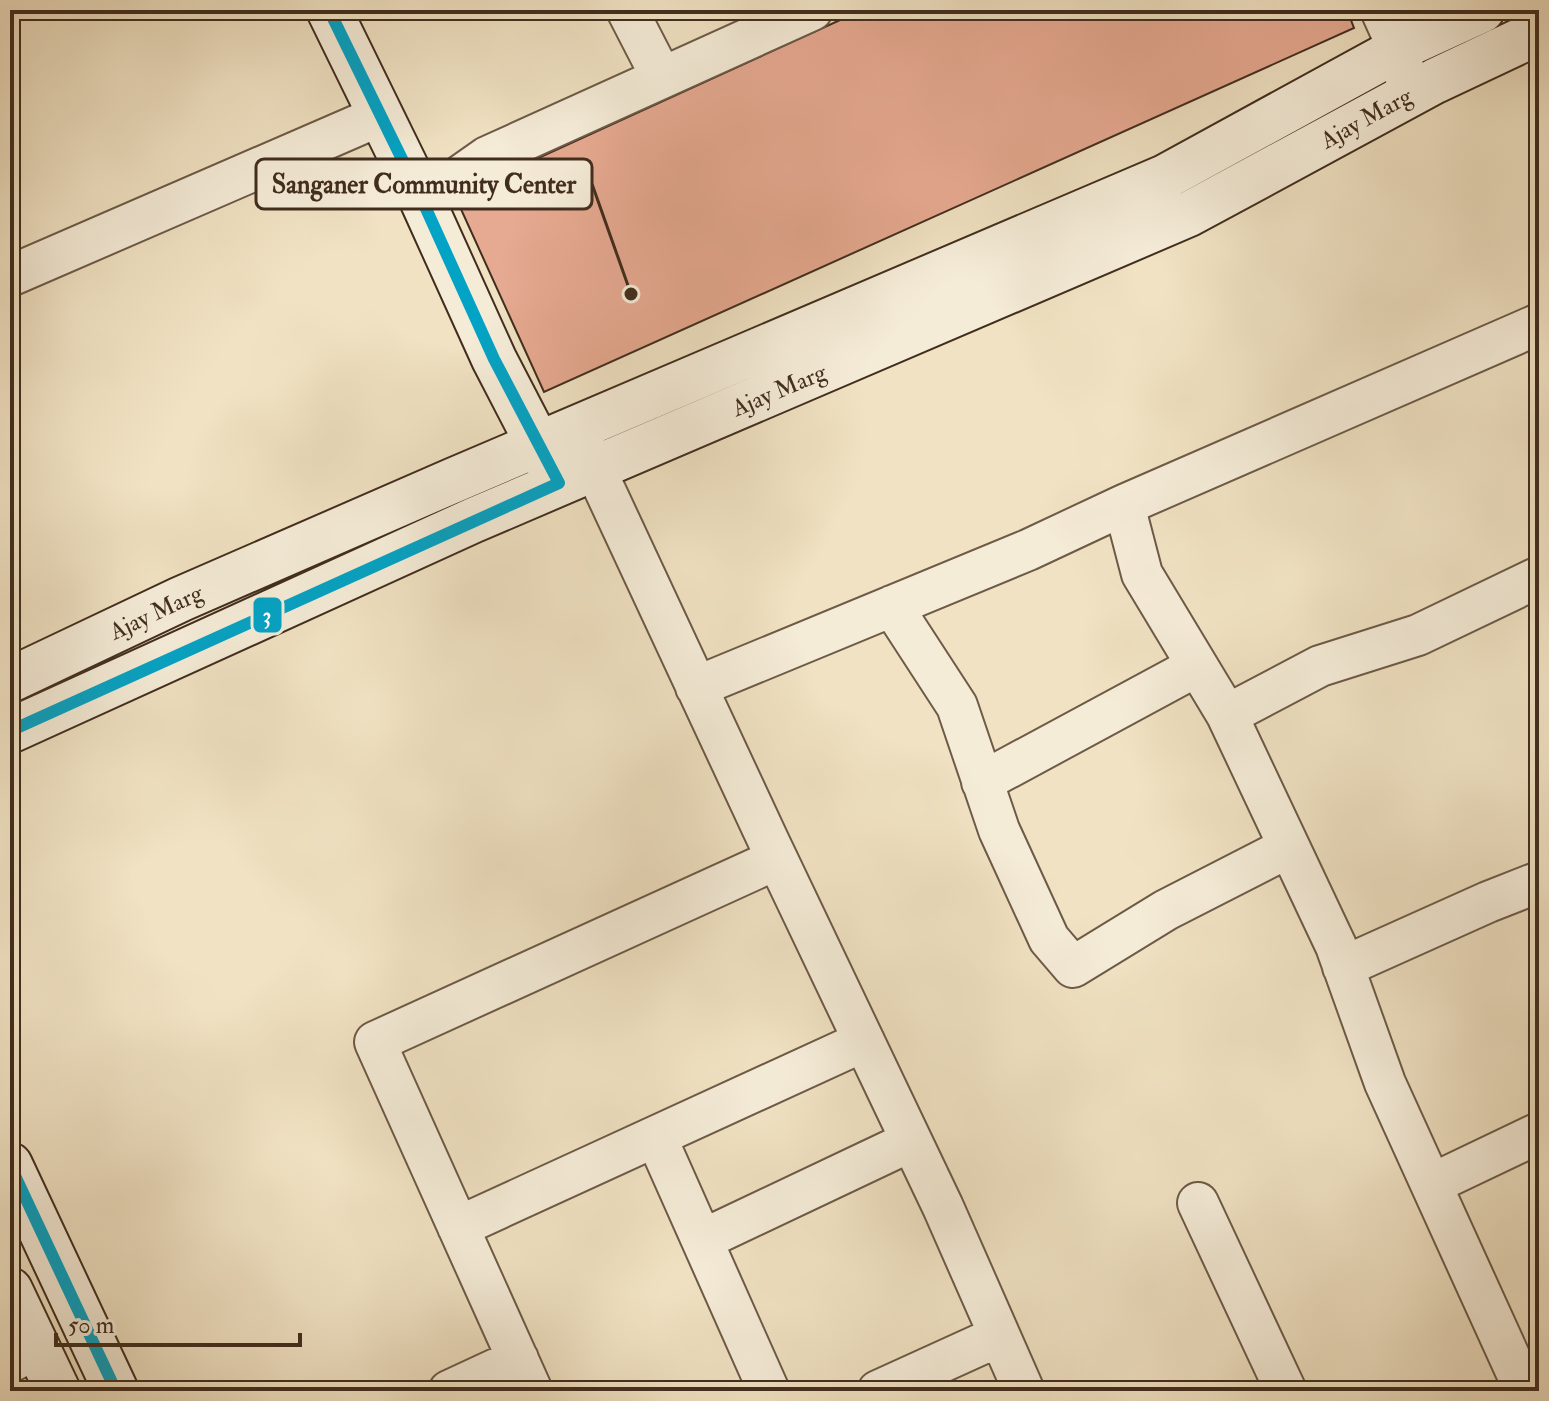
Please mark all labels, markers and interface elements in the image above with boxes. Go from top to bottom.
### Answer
street label: Ajay Marg [1314,80,1418,157]
callout: Sanganer Community Center [256,159,592,209]
text: Sanganer Community Center [272,169,576,202]
street label: Ajay Marg [726,356,832,425]
street label: Ajay Marg [104,577,209,648]
line badge: 3 [252,596,283,634]
text: 3 [263,602,271,630]
scale bar [56,1297,300,1347]
text: 50 m [68,1310,115,1341]

